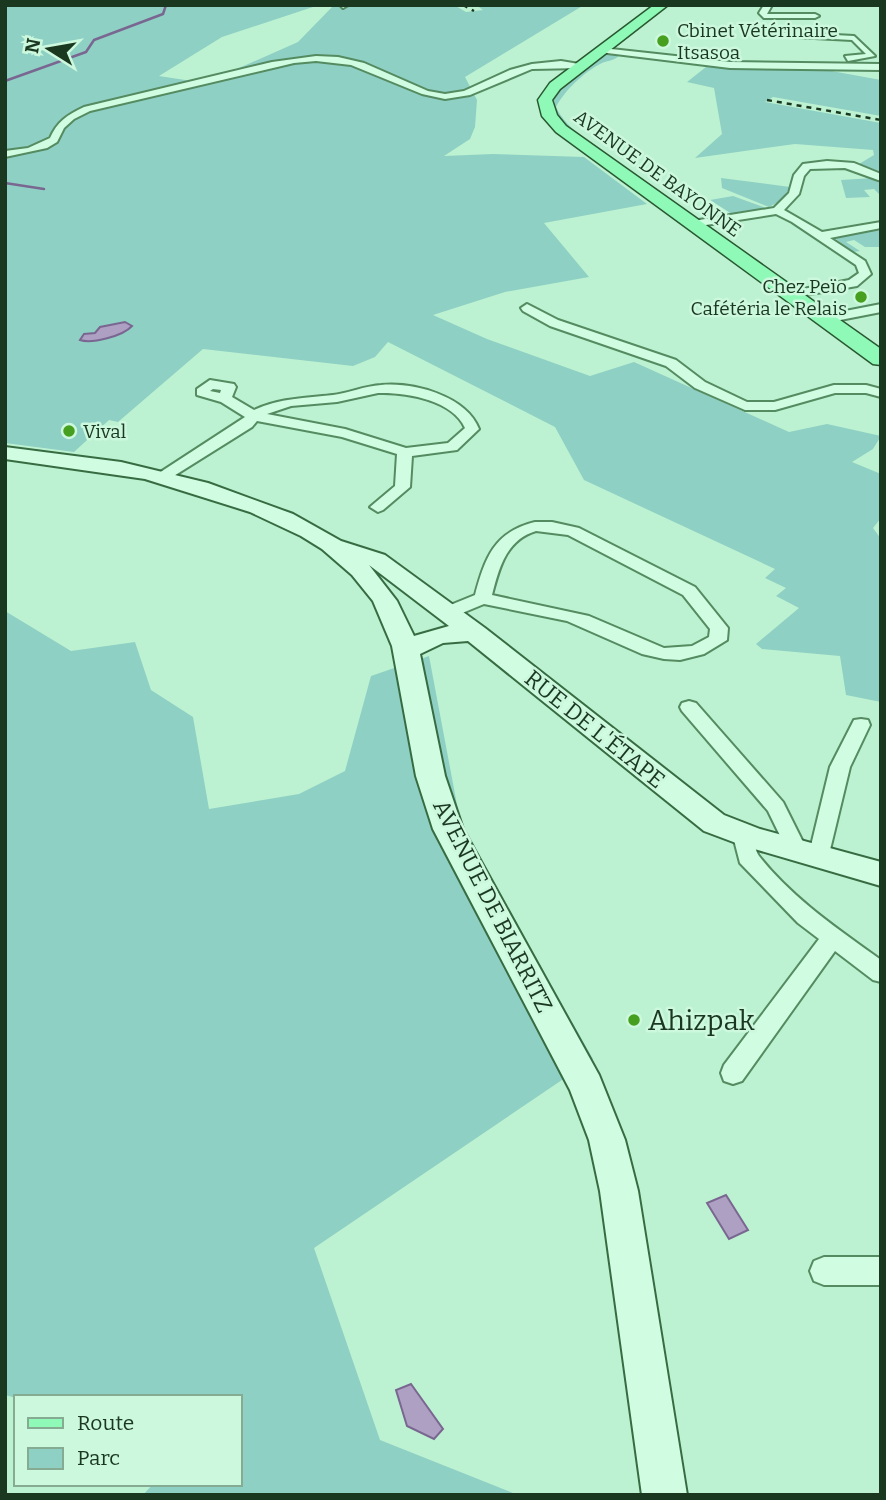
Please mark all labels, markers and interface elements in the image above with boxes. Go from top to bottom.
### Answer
north arrow [14,14,84,84]
place label: Cbinet Vétérinaire Itsasoa [677,19,838,64]
marker: Cbinet Vétérinaire Itsasoa [655,33,671,49]
text: N [20,36,46,55]
street label: AVENUE DE BAYONNE [570,105,746,242]
place label: Chez Peïo Cafétéria le Relais [691,275,847,320]
marker: Chez Peïo Cafétéria le Relais [853,289,869,305]
place label: Vival [83,420,126,443]
marker: Vival [61,423,77,439]
street label: RUE DE L'ÉTAPE [519,664,671,794]
street label: AVENUE DE BIARRITZ [427,795,559,1017]
place label: Ahizpak [648,1004,755,1037]
marker: Ahizpak [626,1012,642,1028]
legend [14,1395,242,1486]
text: Route [77,1410,134,1436]
text: Parc [77,1445,120,1471]

